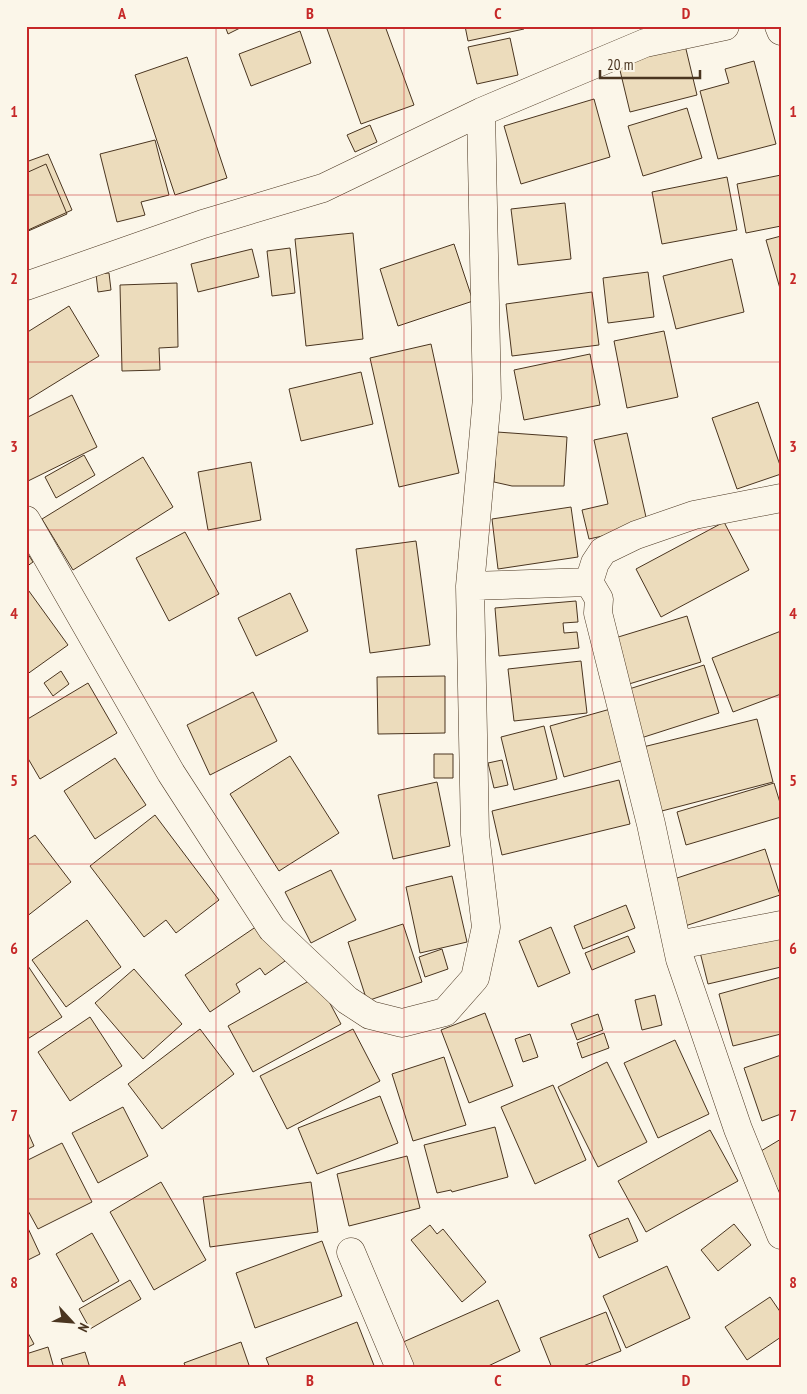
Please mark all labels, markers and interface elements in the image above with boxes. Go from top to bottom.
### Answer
text: A [117,3,127,23]
text: B [306,3,314,23]
text: C [494,3,502,23]
text: D [682,3,691,23]
scale bar [600,48,700,80]
text: 20 m [607,55,633,74]
text: 1 [10,101,18,121]
text: 1 [789,101,797,121]
text: 2 [10,268,18,288]
text: 2 [789,268,797,288]
text: 3 [10,436,18,456]
text: 3 [789,436,797,456]
text: 4 [10,603,18,623]
text: 4 [789,603,797,623]
text: 5 [10,770,18,790]
text: 5 [789,770,797,790]
text: 6 [10,938,18,958]
text: 6 [789,938,797,958]
text: 7 [10,1105,18,1125]
text: 7 [789,1105,797,1125]
text: 8 [10,1272,18,1292]
text: 8 [789,1272,797,1292]
north arrow [48,1296,98,1346]
text: N [74,1320,93,1335]
text: A [117,1370,127,1390]
text: B [306,1370,314,1390]
text: C [494,1370,502,1390]
text: D [682,1370,691,1390]

